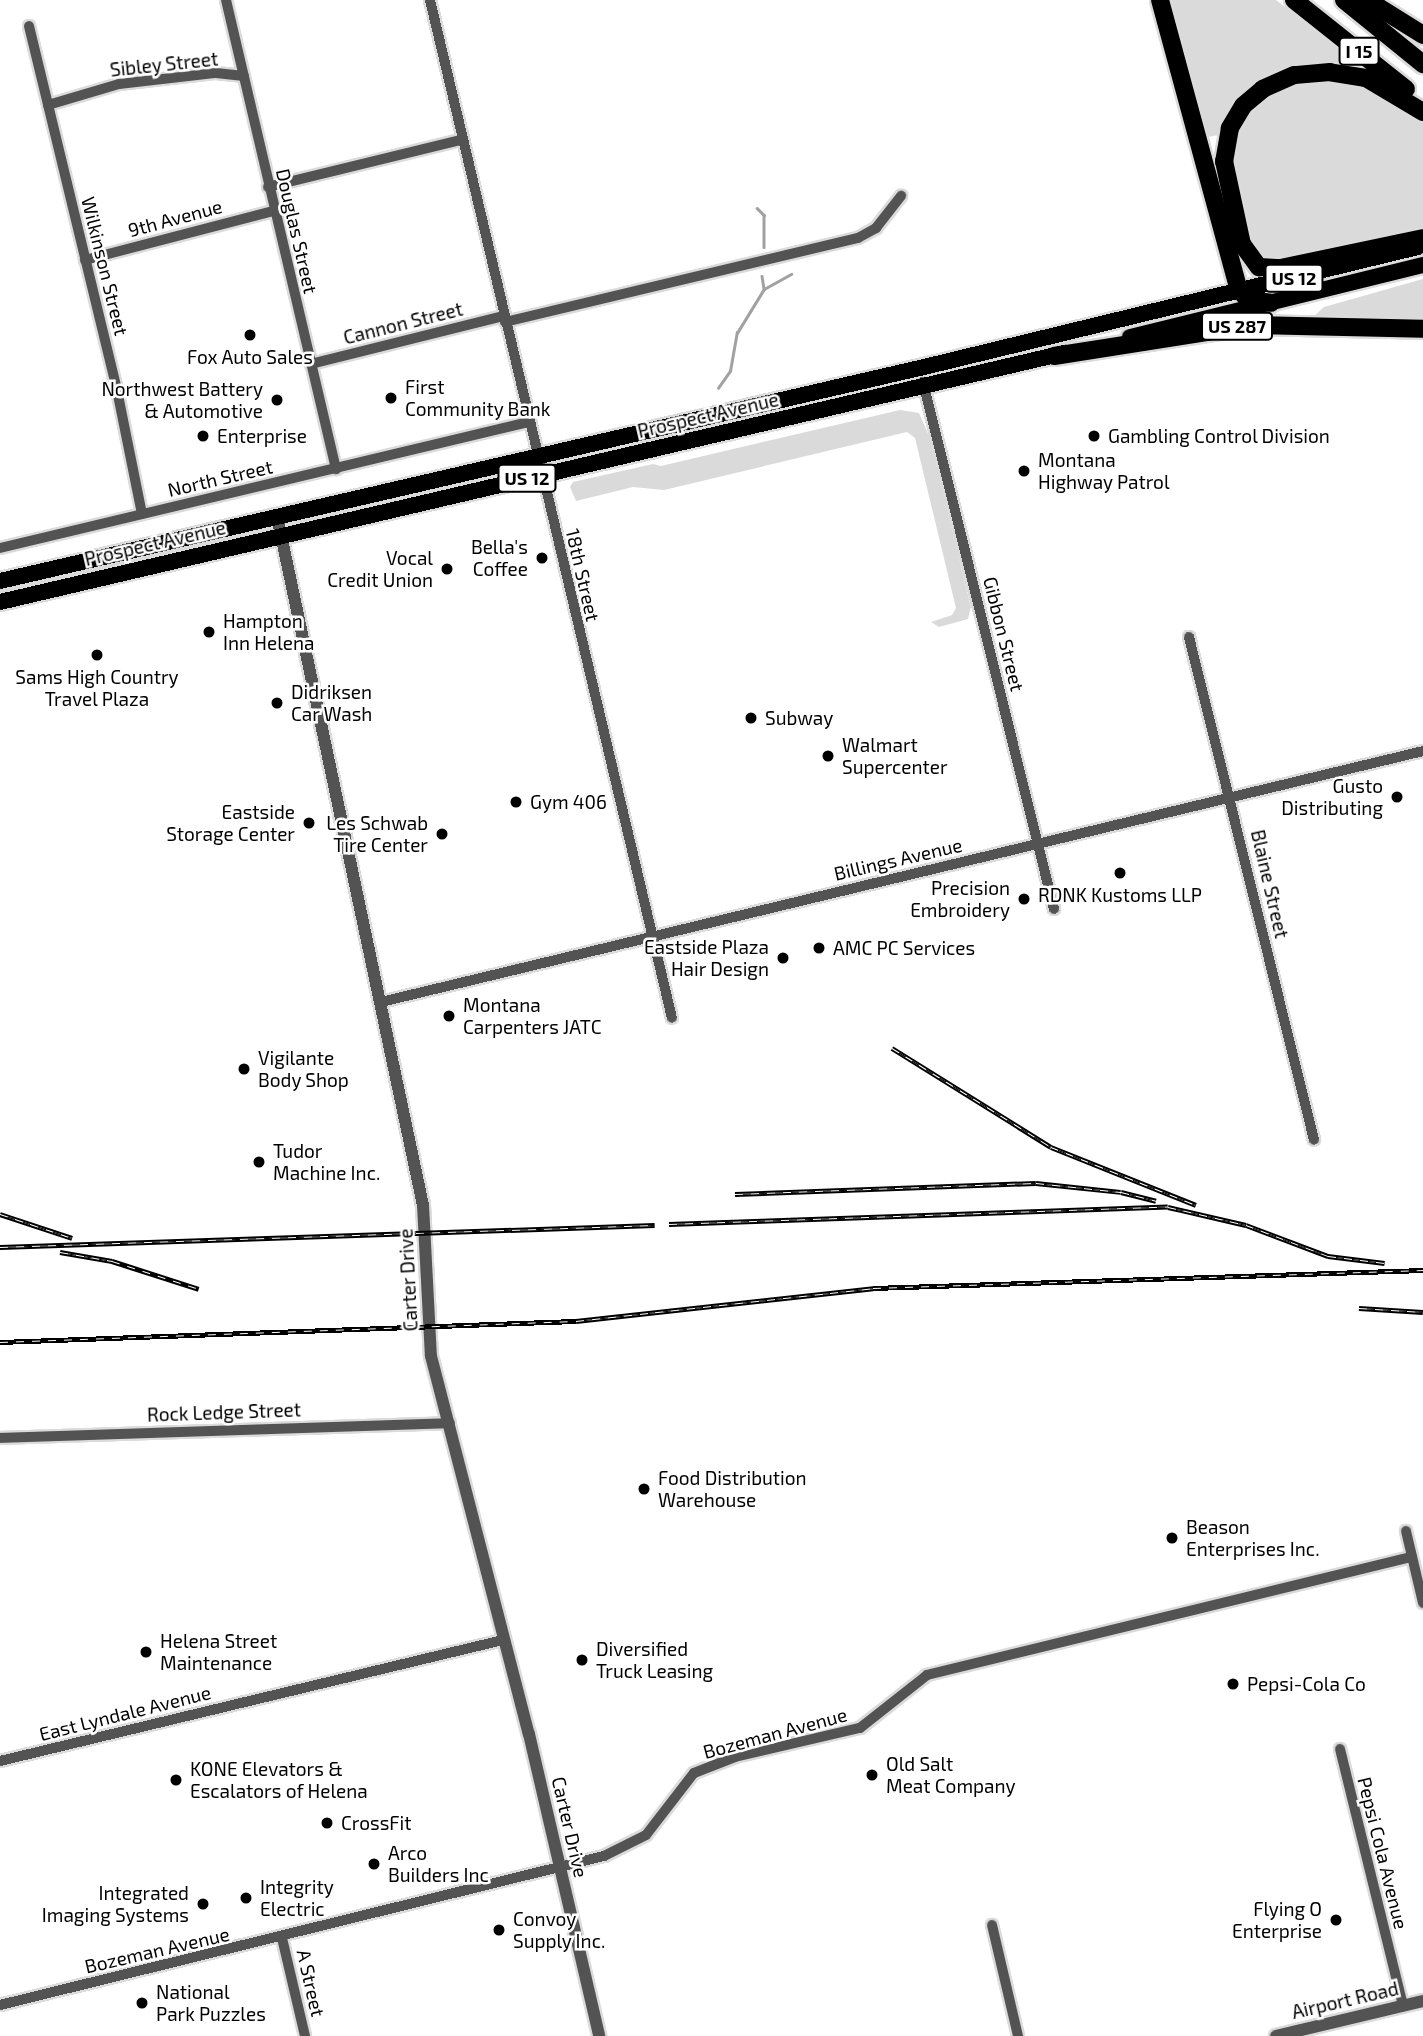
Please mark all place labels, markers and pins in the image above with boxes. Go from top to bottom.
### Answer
marker: Fox Auto Sales [242,327,258,343]
place label: Fox Auto Sales [187,346,313,368]
place label: First Community Bank [405,376,551,420]
place label: Northwest Battery & Automotive [101,378,263,422]
marker: First Community Bank [383,390,399,406]
marker: Northwest Battery & Automotive [269,392,285,408]
place label: Enterprise [217,425,307,447]
place label: Gambling Control Division [1108,425,1330,447]
marker: Enterprise [195,428,211,444]
marker: Gambling Control Division [1086,428,1102,444]
place label: Montana Highway Patrol [1038,449,1170,493]
marker: Montana Highway Patrol [1016,463,1032,479]
place label: Bella's Coffee [471,536,528,580]
place label: Vocal Credit Union [327,547,433,591]
marker: Bella's Coffee [534,550,550,566]
marker: Vocal Credit Union [439,561,455,577]
place label: Hampton Inn Helena [223,610,315,654]
marker: Hampton Inn Helena [201,624,217,640]
marker: Sams High Country Travel Plaza [89,647,105,663]
place label: Sams High Country Travel Plaza [15,666,179,710]
place label: Didriksen Car Wash [291,681,373,725]
marker: Didriksen Car Wash [269,695,285,711]
place label: Subway [765,707,833,729]
marker: Subway [743,710,759,726]
place label: Walmart Supercenter [842,734,948,778]
marker: Walmart Supercenter [820,748,836,764]
place label: Gusto Distributing [1281,775,1383,819]
marker: Gusto Distributing [1389,789,1405,805]
place label: Gym 406 [530,791,607,813]
marker: Gym 406 [508,794,524,810]
place label: Eastside Storage Center [166,801,295,845]
place label: Les Schwab Tire Center [326,812,428,856]
marker: Eastside Storage Center [301,815,317,831]
marker: Les Schwab Tire Center [434,826,450,842]
marker: RDNK Kustoms LLP [1112,865,1128,881]
place label: Precision Embroidery [910,877,1010,921]
place label: RDNK Kustoms LLP [1038,884,1202,906]
marker: Precision Embroidery [1016,891,1032,907]
place label: Eastside Plaza Hair Design [644,936,769,980]
place label: AMC PC Services [833,937,975,959]
marker: AMC PC Services [811,940,827,956]
marker: Eastside Plaza Hair Design [775,950,791,966]
place label: Montana Carpenters JATC [463,994,602,1038]
marker: Montana Carpenters JATC [441,1008,457,1024]
place label: Vigilante Body Shop [258,1047,349,1091]
marker: Vigilante Body Shop [236,1061,252,1077]
place label: Tudor Machine Inc. [273,1140,380,1184]
marker: Tudor Machine Inc. [251,1154,267,1170]
place label: Food Distribution Warehouse [658,1467,807,1511]
marker: Food Distribution Warehouse [636,1481,652,1497]
place label: Beason Enterprises Inc. [1186,1516,1319,1560]
marker: Beason Enterprises Inc. [1164,1530,1180,1546]
place label: Helena Street Maintenance [160,1630,277,1674]
place label: Diversified Truck Leasing [596,1638,713,1682]
marker: Helena Street Maintenance [138,1644,154,1660]
marker: Diversified Truck Leasing [574,1652,590,1668]
place label: Pepsi-Cola Co [1247,1673,1366,1695]
marker: Pepsi-Cola Co [1225,1676,1241,1692]
place label: Old Salt Meat Company [886,1753,1016,1797]
place label: KONE Elevators & Escalators of Helena [190,1758,368,1802]
marker: Old Salt Meat Company [864,1767,880,1783]
marker: KONE Elevators & Escalators of Helena [168,1772,184,1788]
place label: CrossFit [341,1812,411,1834]
marker: CrossFit [319,1815,335,1831]
place label: Arco Builders Inc [388,1842,489,1886]
marker: Arco Builders Inc [366,1856,382,1872]
place label: Integrity Electric [260,1876,334,1920]
place label: Integrated Imaging Systems [42,1882,189,1926]
marker: Integrity Electric [238,1890,254,1906]
marker: Integrated Imaging Systems [195,1896,211,1912]
place label: Flying O Enterprise [1232,1898,1322,1942]
place label: Convoy Supply Inc. [513,1908,606,1952]
marker: Flying O Enterprise [1328,1912,1344,1928]
marker: Convoy Supply Inc. [491,1922,507,1938]
place label: National Park Puzzles [156,1981,266,2025]
marker: National Park Puzzles [134,1995,150,2011]

